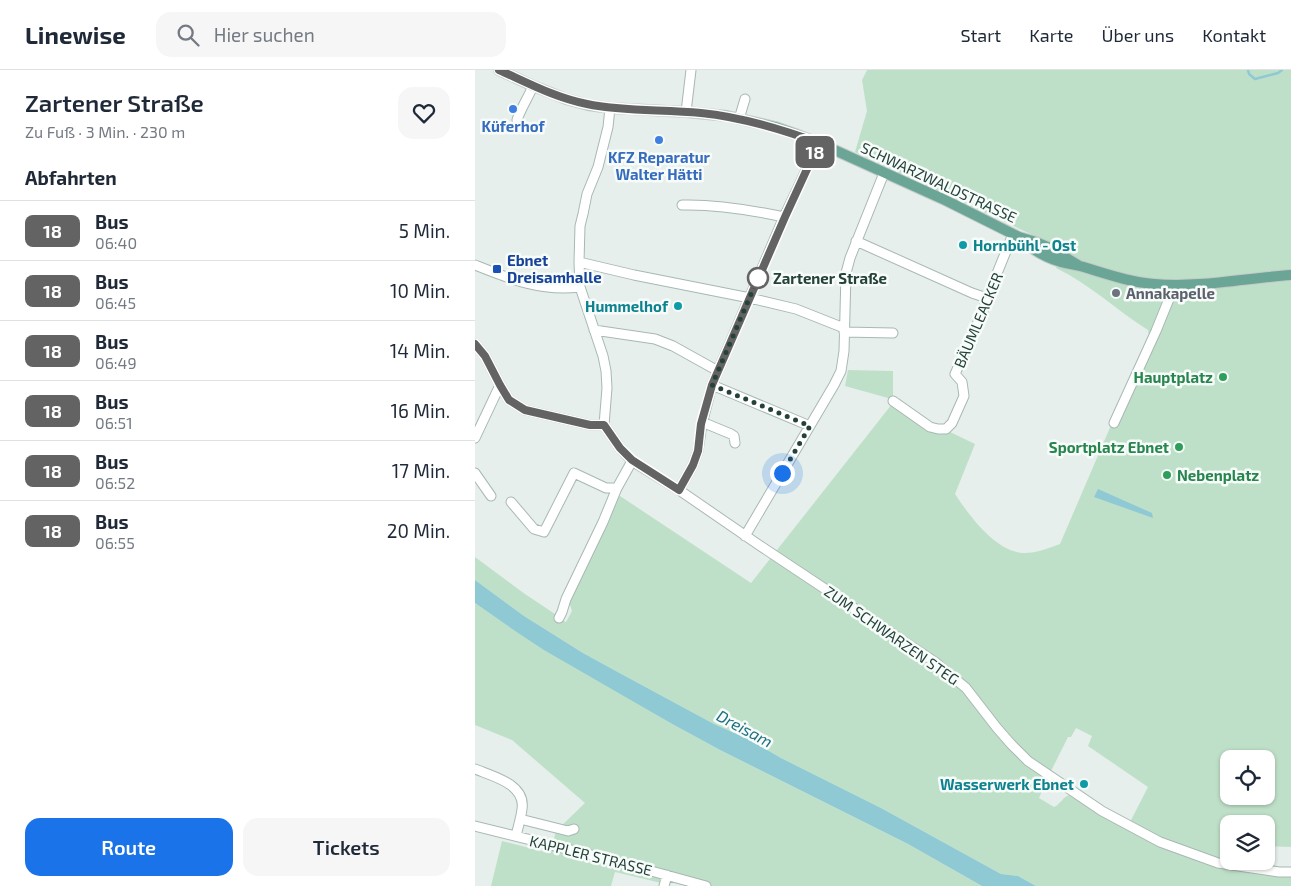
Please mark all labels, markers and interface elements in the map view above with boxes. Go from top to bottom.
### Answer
search box [156,12,506,57]
text: Linewise [25,20,126,49]
icon: search [174,21,202,49]
text: Hier suchen [214,23,315,46]
text: Start [960,24,1001,46]
text: Karte [1029,24,1074,46]
text: Über uns [1102,24,1174,46]
text: Kontakt [1202,24,1266,46]
button: heart [398,87,450,139]
text: Zartener Straße [25,88,204,117]
marker: Küferhof [507,103,519,115]
place label: Küferhof [481,117,545,135]
text: Zu Fuß · 3 Min. · 230 m [25,122,185,141]
marker: KFZ Reparatur Walter Hätti [653,134,665,146]
line badge: 18 [793,136,837,168]
street label: SCHWARZWALDSTRASSE [858,138,1020,226]
text: 18 [806,141,825,163]
place label: KFZ Reparatur Walter Hätti [608,148,711,183]
text: Abfahrten [25,166,117,189]
text: Bus [95,210,129,233]
text: 5 Min. [399,219,450,242]
text: 18 [43,220,62,242]
text: 06:40 [95,233,137,252]
place label: Hornbühl - Ost [973,236,1076,254]
marker: Hornbühl - Ost [957,239,969,251]
place label: Ebnet Dreisamhalle [507,251,602,286]
marker: Ebnet Dreisamhalle [491,263,503,275]
marker: Zartener Straße [747,267,769,289]
place label: Zartener Straße [773,269,887,287]
text: Bus [95,270,129,293]
street label: BÄUMLEACKER [950,270,1006,370]
text: 10 Min. [390,279,450,302]
text: 18 [43,280,62,302]
place label: Annakapelle [1126,284,1215,302]
marker: Annakapelle [1110,287,1122,299]
text: 06:45 [95,293,136,312]
place label: Hummelhof [585,297,669,315]
marker: Hummelhof [672,300,684,312]
text: Bus [95,330,129,353]
text: 14 Min. [390,339,450,362]
text: 18 [43,340,62,362]
text: 06:49 [95,353,137,372]
place label: Hauptplatz [1134,368,1213,386]
marker: Hauptplatz [1217,371,1229,383]
text: Bus [95,390,129,413]
text: 16 Min. [391,399,450,422]
text: 18 [43,400,62,422]
text: 06:51 [95,413,133,432]
place label: Sportplatz Ebnet [1049,438,1169,456]
marker: Sportplatz Ebnet [1173,441,1185,453]
text: Bus [95,450,129,473]
text: 17 Min. [392,459,450,482]
text: 18 [43,460,62,482]
your location [770,461,795,486]
place label: Nebenplatz [1177,466,1259,484]
marker: Nebenplatz [1161,469,1173,481]
text: 06:52 [95,473,135,492]
text: Bus [95,510,129,533]
text: 20 Min. [387,519,450,542]
text: 18 [43,520,62,542]
text: 06:55 [95,533,135,552]
street label: ZUM SCHWARZEN STEG [821,582,963,688]
water label: Dreisam [714,705,776,751]
map controls [1220,750,1275,870]
button: locate [1220,750,1275,805]
place label: Wasserwerk Ebnet [940,775,1074,793]
marker: Wasserwerk Ebnet [1078,778,1090,790]
button: layers [1220,815,1275,870]
button: Route [25,818,233,876]
button: Tickets [243,818,450,876]
street label: KAPPLER STRASSE [528,831,654,879]

